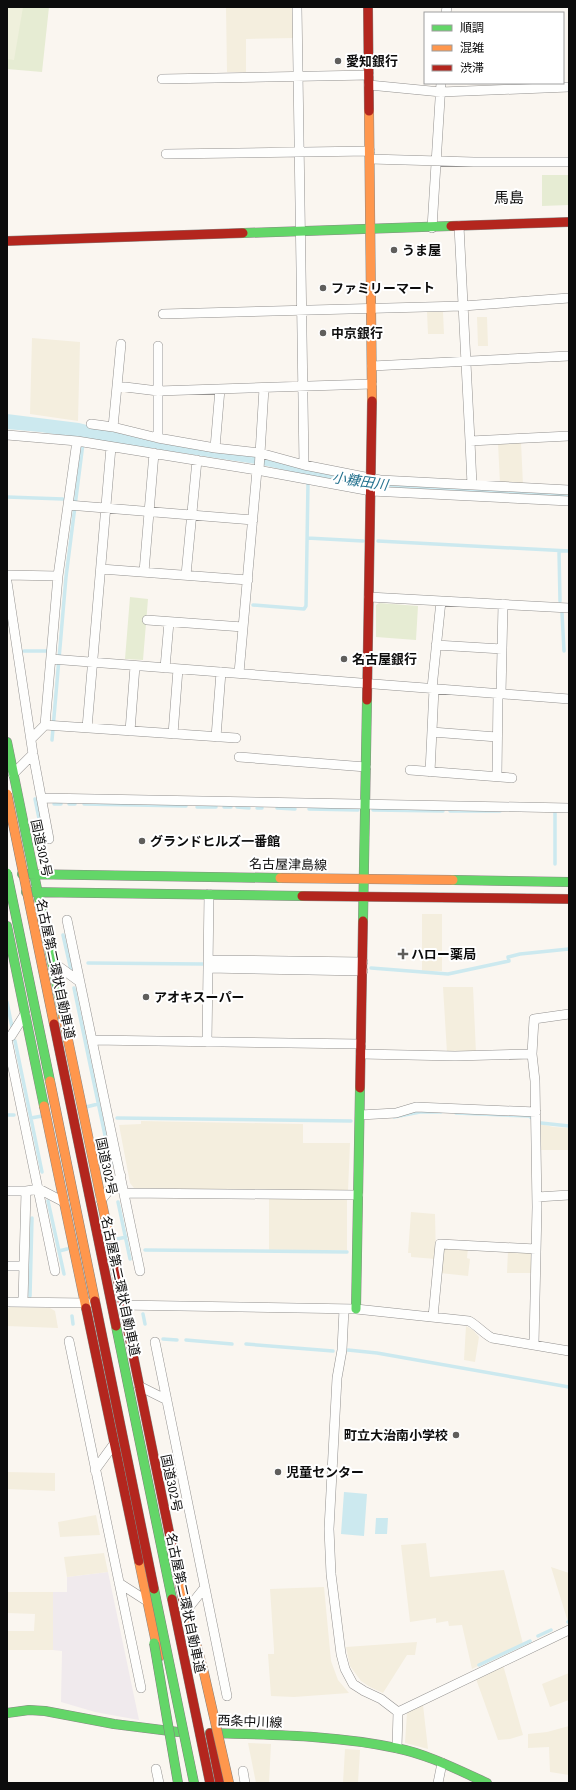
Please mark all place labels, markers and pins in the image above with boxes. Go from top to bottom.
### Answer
place label: 愛知銀行 [346,53,398,70]
marker: 愛知銀行 [333,56,343,66]
place label: うま屋 [402,242,441,259]
marker: うま屋 [389,245,399,255]
place label: ファミリーマート [331,280,435,297]
marker: ファミリーマート [318,283,328,293]
place label: 中京銀行 [331,325,383,342]
marker: 中京銀行 [318,328,328,338]
place label: 名古屋銀行 [352,651,417,668]
marker: 名古屋銀行 [339,654,349,664]
place label: グランドヒルズ一番館 [150,833,280,850]
marker: グランドヒルズ一番館 [137,836,147,846]
place label: ハロー薬局 [411,946,476,963]
marker: ハロー薬局 [398,949,408,959]
place label: アオキスーパー [154,989,244,1006]
marker: アオキスーパー [141,992,151,1002]
place label: 町立大治南小学校 [344,1427,448,1444]
marker: 町立大治南小学校 [451,1430,461,1440]
place label: 児童センター [286,1464,364,1481]
marker: 児童センター [273,1467,283,1477]

